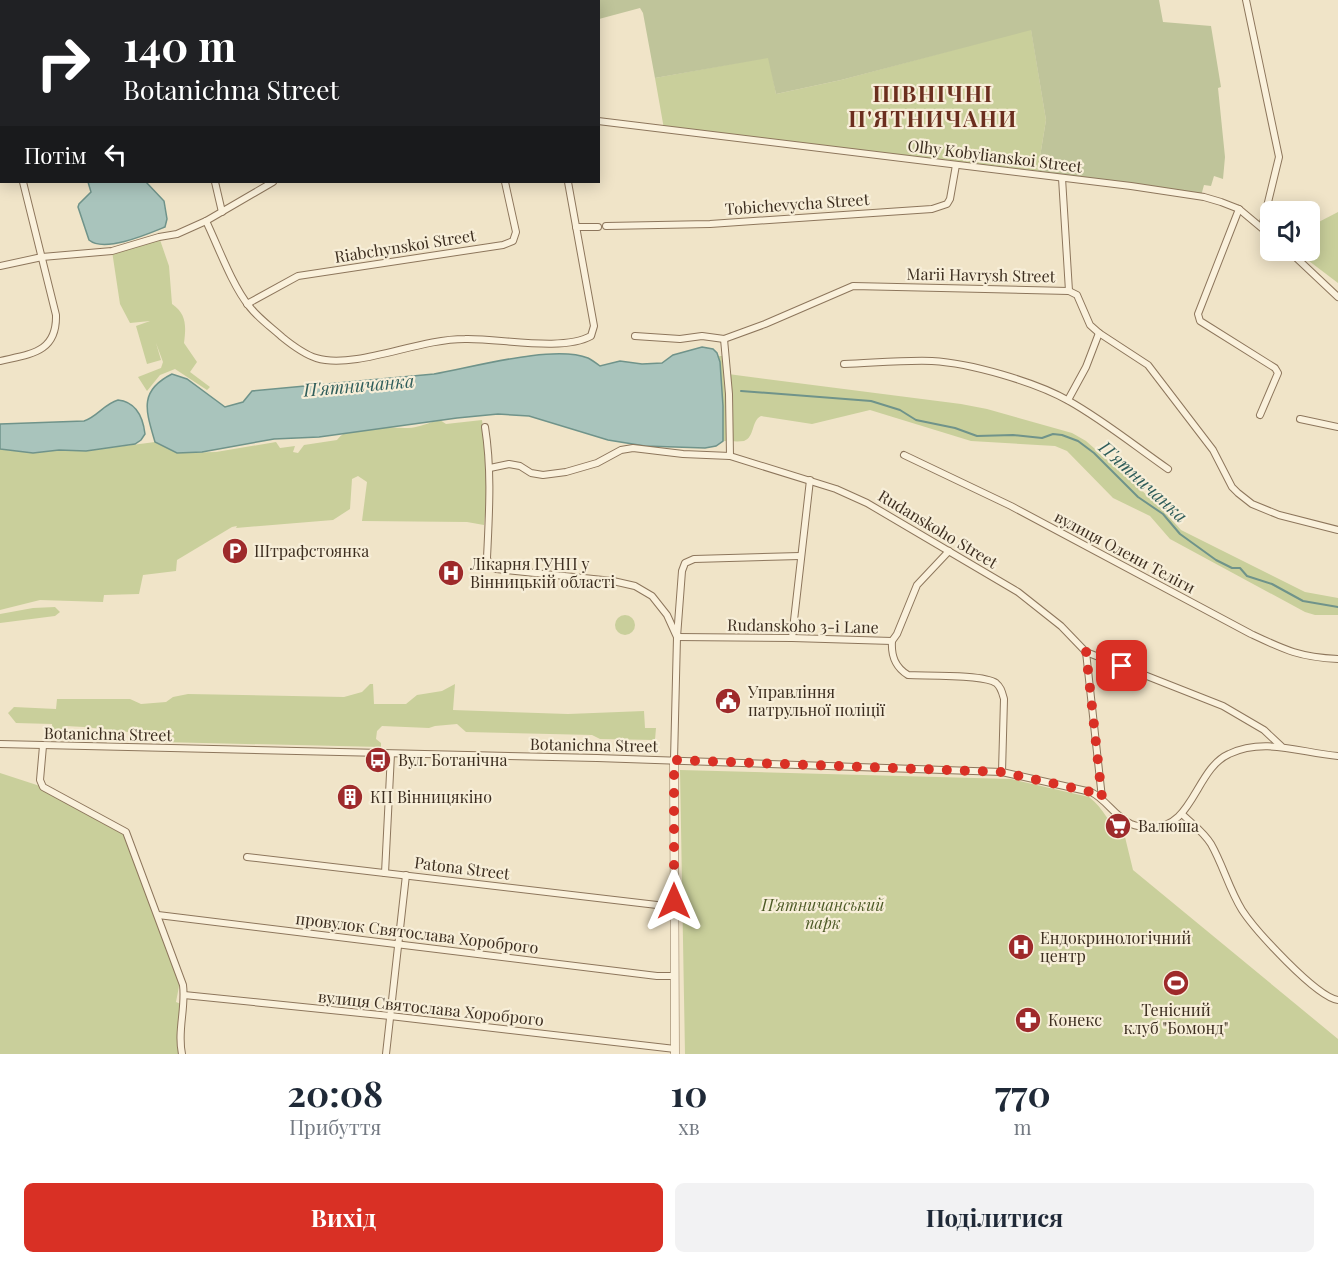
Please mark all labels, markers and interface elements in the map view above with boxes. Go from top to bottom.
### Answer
text: 140 m [123,17,236,73]
icon: right [24,24,102,102]
text: Botanichna Street [123,71,339,107]
district label: ПІВНІЧНІ П'ЯТНИЧАНИ [848,78,1018,133]
street label: Olhy Kobylianskoi Street [907,134,1084,177]
icon: left [99,138,132,171]
text: Потім [24,140,87,170]
street label: Tobichevycha Street [724,188,870,219]
map controls [1260,201,1320,261]
button: sound [1260,201,1320,261]
street label: Riabchynskoi Street [333,224,477,267]
street label: Marii Havrysh Street [907,263,1056,286]
water label: П'ятничанка [301,368,415,402]
water label: П'ятничанка [1094,434,1193,527]
street label: Rudanskoho Street [875,485,1002,573]
street label: вулиця Олени Теліги [1051,506,1199,598]
parking icon: Штрафстоянка [220,536,250,566]
place label: Штрафстоянка [254,540,369,561]
place label: Лікарня ГУНП у Вінницькій області [469,553,615,592]
hospital icon: Лікарня ГУНП у Вінницькій області [436,558,466,588]
street label: Rudanskoho 3-i Lane [727,614,879,637]
pin [1096,640,1147,691]
icon: arrive [1105,649,1138,682]
place label: Управління патрульної поліції [747,681,885,720]
public building icon: Управління патрульної поліції [713,686,743,716]
street label: Botanichna Street [44,722,173,745]
street label: Botanichna Street [530,733,659,756]
bus stop icon: Вул. Ботанічна [363,745,393,775]
place label: Вул. Ботанічна [398,749,507,770]
building icon: КП Вінницякіно [335,782,365,812]
place label: КП Вінницякіно [370,786,492,807]
supermarket icon: Валюша [1103,811,1133,841]
place label: Валюша [1138,815,1199,836]
street label: Patona Street [413,851,511,884]
position arrow [642,869,706,933]
park label: П'ятничанський парк [761,894,885,933]
street label: провулок Святослава Хороброго [294,907,540,958]
place label: Ендокринологічний центр [1040,927,1191,966]
hospital icon: Ендокринологічний центр [1006,932,1036,962]
sports icon: Тенісний клуб "Бомонд" [1161,968,1191,998]
street label: вулиця Святослава Хороброго [317,985,545,1030]
place label: Тенісний клуб "Бомонд" [1123,999,1229,1038]
pharmacy icon: Конекс [1013,1005,1043,1035]
place label: Конекс [1048,1009,1102,1030]
text: 20:08 [287,1068,383,1116]
text: 10 [670,1068,707,1116]
text: 770 [995,1068,1051,1116]
text: Прибуття [289,1113,381,1140]
text: хв [678,1113,700,1140]
text: m [1014,1113,1032,1140]
button: Вихід [24,1183,663,1252]
button: Поділитися [675,1183,1314,1252]

